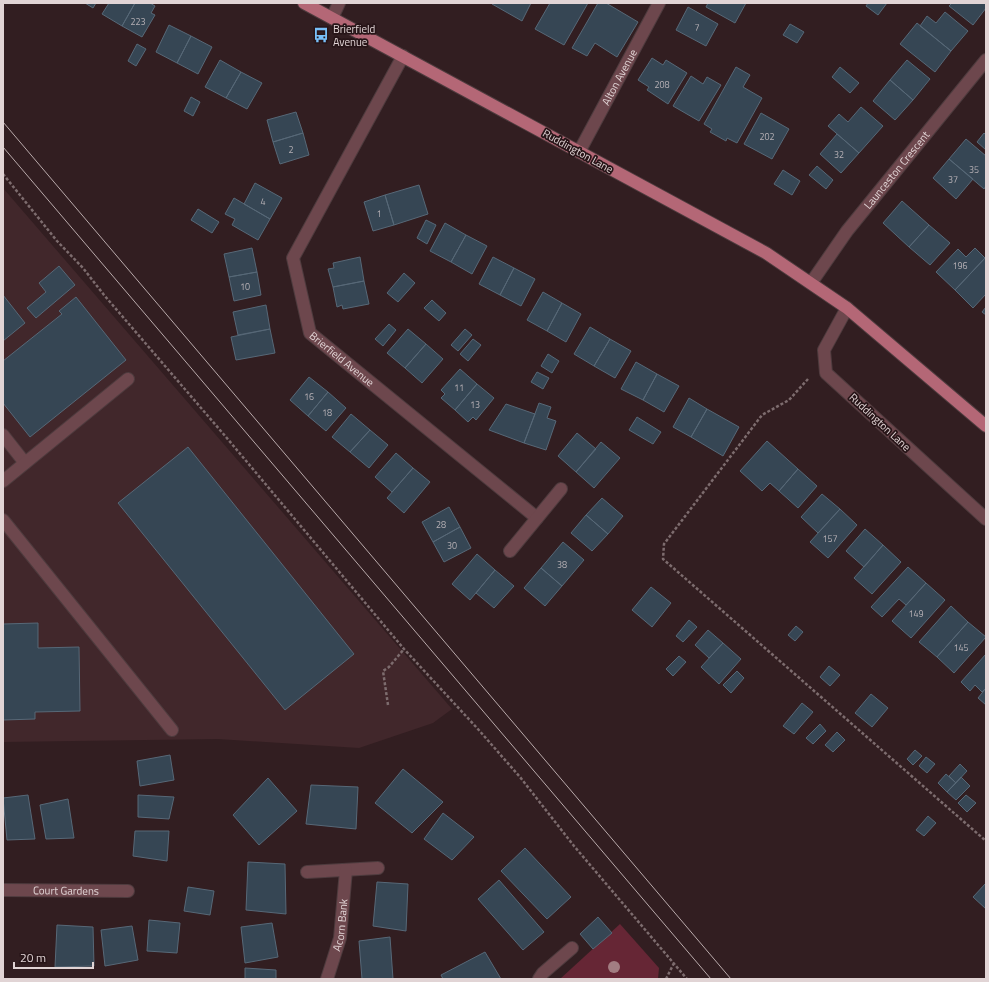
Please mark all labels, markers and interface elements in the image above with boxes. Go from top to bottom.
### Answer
house number: 223 [130,15,146,28]
place label: Brierfield Avenue [333,21,375,50]
house number: 7 [694,21,700,34]
bus stop icon: Brierfield Avenue [312,26,330,44]
street label: Alton Avenue [598,46,641,108]
house number: 208 [654,78,670,91]
street label: Ruddington Lane [540,125,617,177]
street label: Launceston Crescent [860,127,933,212]
house number: 202 [759,130,775,143]
house number: 2 [288,143,294,156]
house number: 32 [834,148,844,161]
house number: 35 [969,163,979,176]
house number: 37 [948,173,958,186]
house number: 4 [260,195,266,208]
house number: 1 [376,207,382,220]
house number: 196 [952,259,968,272]
house number: 10 [240,280,250,293]
street label: Brierfield Avenue [306,328,378,390]
house number: 11 [454,381,464,394]
street label: Ruddington Lane [846,389,914,455]
house number: 16 [304,390,314,403]
house number: 13 [470,398,480,411]
house number: 18 [322,406,332,419]
house number: 28 [436,518,446,531]
house number: 157 [822,532,838,545]
house number: 30 [447,539,457,552]
house number: 38 [557,558,567,571]
house number: 149 [908,607,924,620]
house number: 145 [953,641,969,654]
street label: Court Gardens [33,882,99,899]
street label: Acorn Bank [328,897,351,953]
scale bar [14,944,93,970]
text: 20 m [20,948,46,967]

